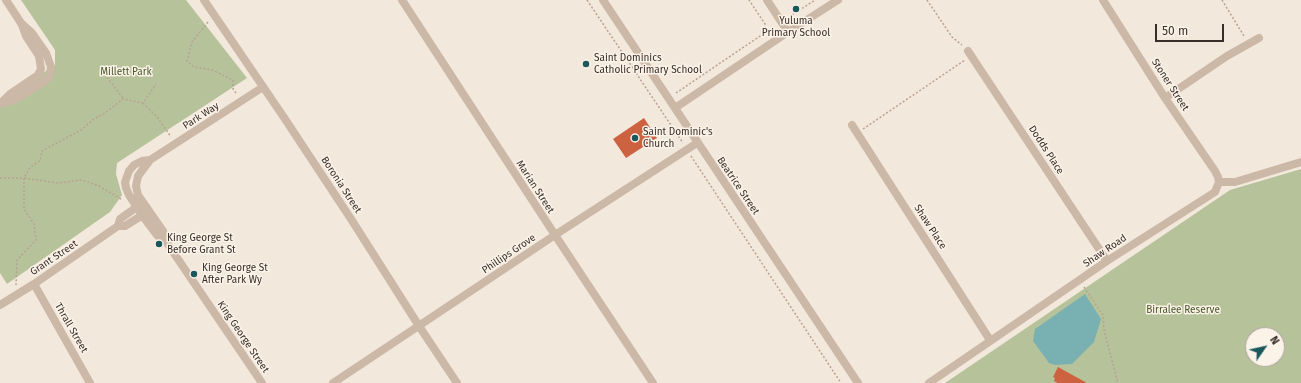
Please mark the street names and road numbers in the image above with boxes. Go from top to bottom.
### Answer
street label: Stoner Street [1149,57,1191,113]
street label: Park Way [181,100,221,132]
street label: Dodds Place [1026,123,1066,177]
street label: Boronia Street [318,154,364,216]
street label: Beatrice Street [714,155,762,217]
street label: Marian Street [513,158,557,216]
street label: Shaw Place [911,203,949,251]
street label: Phillips Grove [480,232,538,276]
street label: Shaw Road [1081,232,1129,270]
street label: Grant Street [28,238,80,278]
street label: King George Street [215,299,271,375]
street label: Thrall Street [52,301,90,355]

